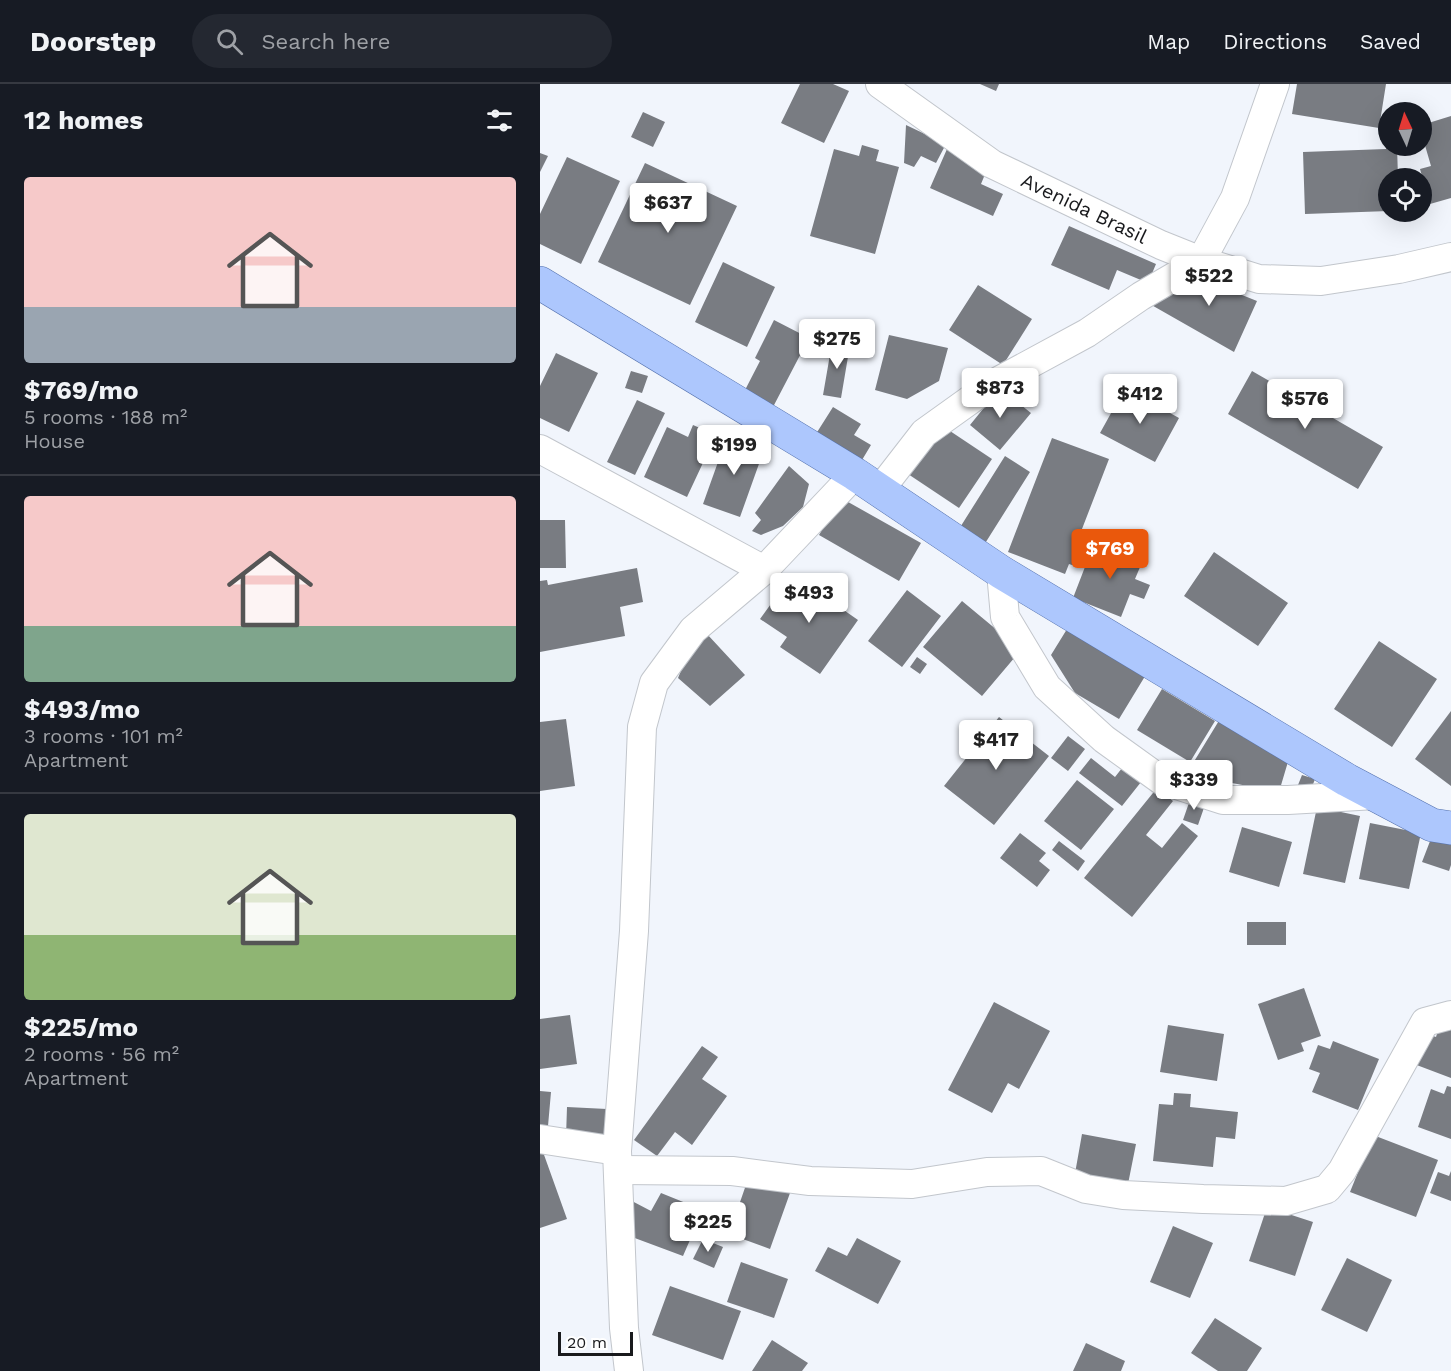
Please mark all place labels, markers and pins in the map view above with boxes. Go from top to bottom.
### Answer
pin: $637 [632,183,704,234]
pin: $522 [1173,256,1245,307]
pin: $275 [801,319,873,370]
pin: $873 [964,368,1036,419]
pin: $412 [1104,374,1176,425]
pin: $576 [1269,379,1341,430]
pin: $199 [698,425,770,476]
pin: $769 [1074,529,1146,580]
pin: $493 [773,573,845,624]
pin: $417 [960,720,1032,771]
pin: $339 [1158,760,1230,811]
pin: $225 [672,1202,744,1253]

